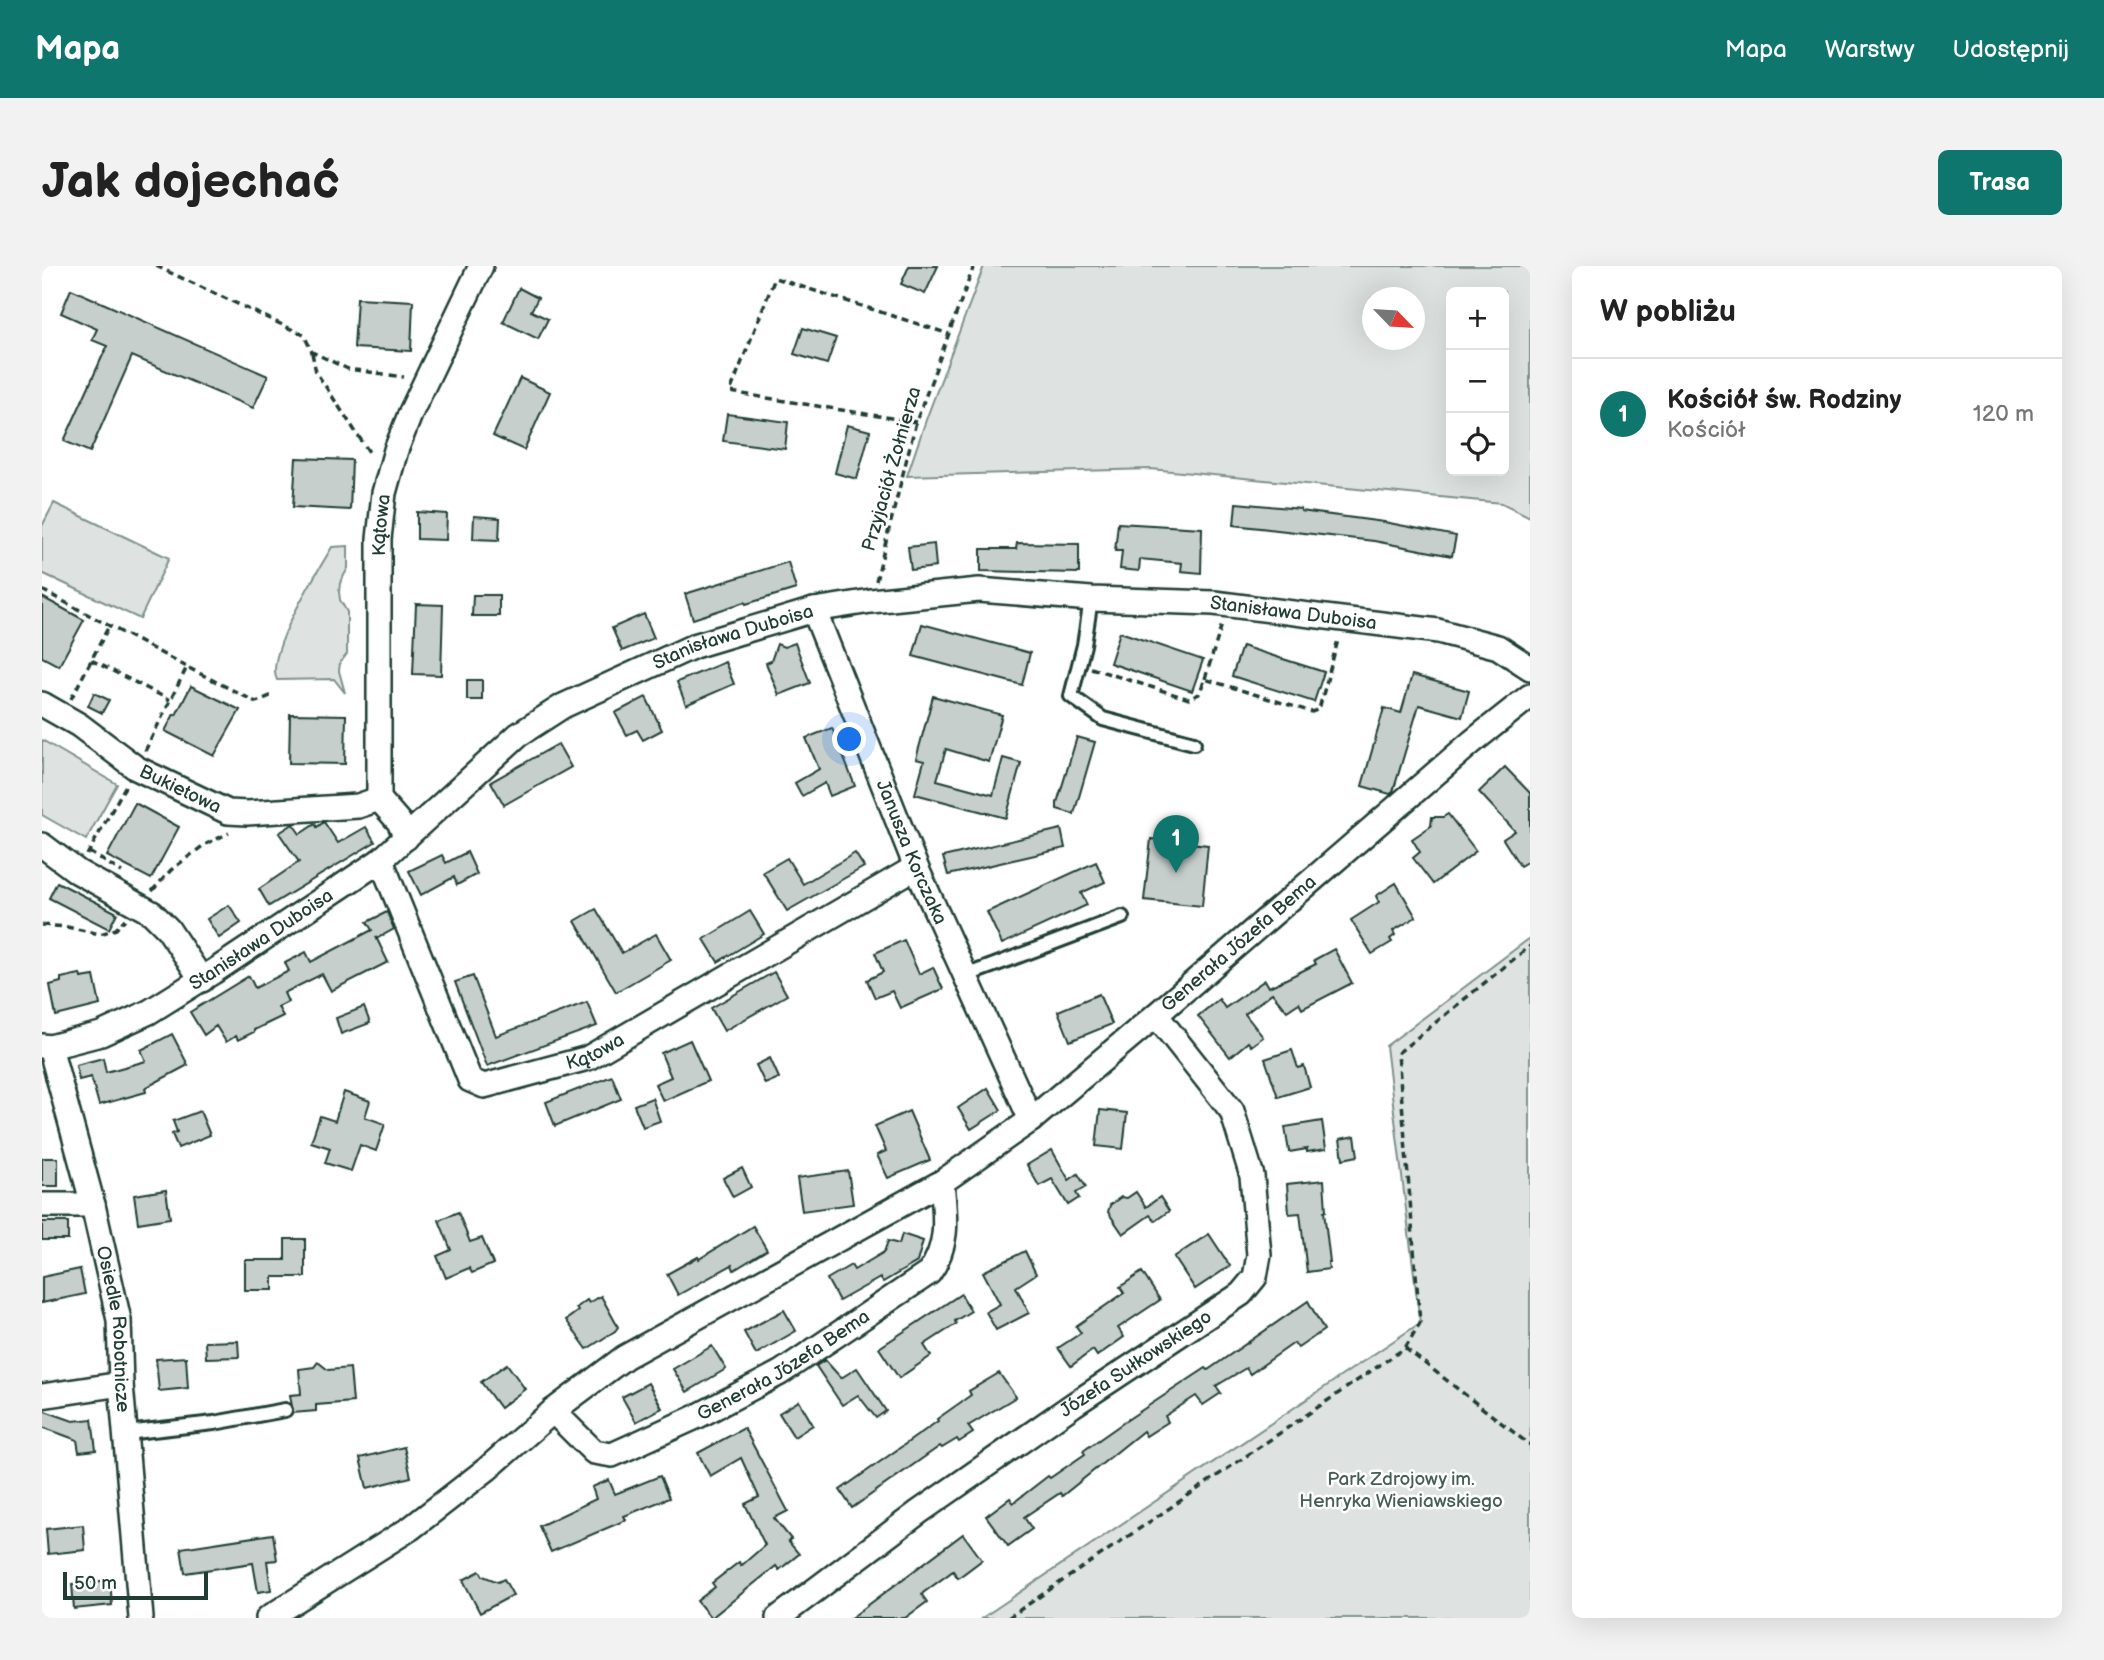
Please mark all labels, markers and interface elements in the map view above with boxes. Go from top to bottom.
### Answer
text: Mapa [35,29,120,69]
text: Mapa [1725,35,1787,64]
text: Warstwy [1825,35,1915,64]
text: Udostępnij [1953,35,2069,64]
button: Trasa [1938,150,2062,215]
text: Jak dojechać [42,153,340,212]
north arrow [1362,287,1425,350]
map controls [1446,287,1509,476]
button: + [1446,287,1509,350]
text: W pobliżu [1600,294,1736,330]
button: − [1446,350,1509,413]
street label: Przyjaciół Żołnierza [858,384,926,554]
text: Kościół św. Rodziny [1667,385,1902,416]
text: 1 [1618,400,1628,428]
text: 120 m [1973,400,2034,428]
button: locate [1446,413,1509,476]
text: Kościół [1667,416,1745,444]
street label: Kątowa [367,493,395,556]
street label: Stanisława Duboisa [1209,591,1378,635]
street label: Stanisława Duboisa [649,599,816,675]
your location [832,722,866,756]
street label: Bukietowa [136,760,225,819]
street label: Janusza Korczaka [871,777,952,928]
pin: 1 [1153,815,1199,873]
street label: Generała Józefa Bema [1156,870,1321,1017]
street label: Stanisława Duboisa [185,884,337,995]
street label: Kątowa [563,1028,628,1075]
street label: Osiedle Robotnicze [91,1244,135,1413]
street label: Generała Józefa Bema [693,1305,874,1426]
street label: Józefa Sułkowskiego [1055,1305,1216,1422]
park label: Park Zdrojowy im. Henryka Wieniawskiego [1299,1468,1503,1513]
scale bar [63,1569,208,1601]
text: 50 m [74,1572,117,1595]

